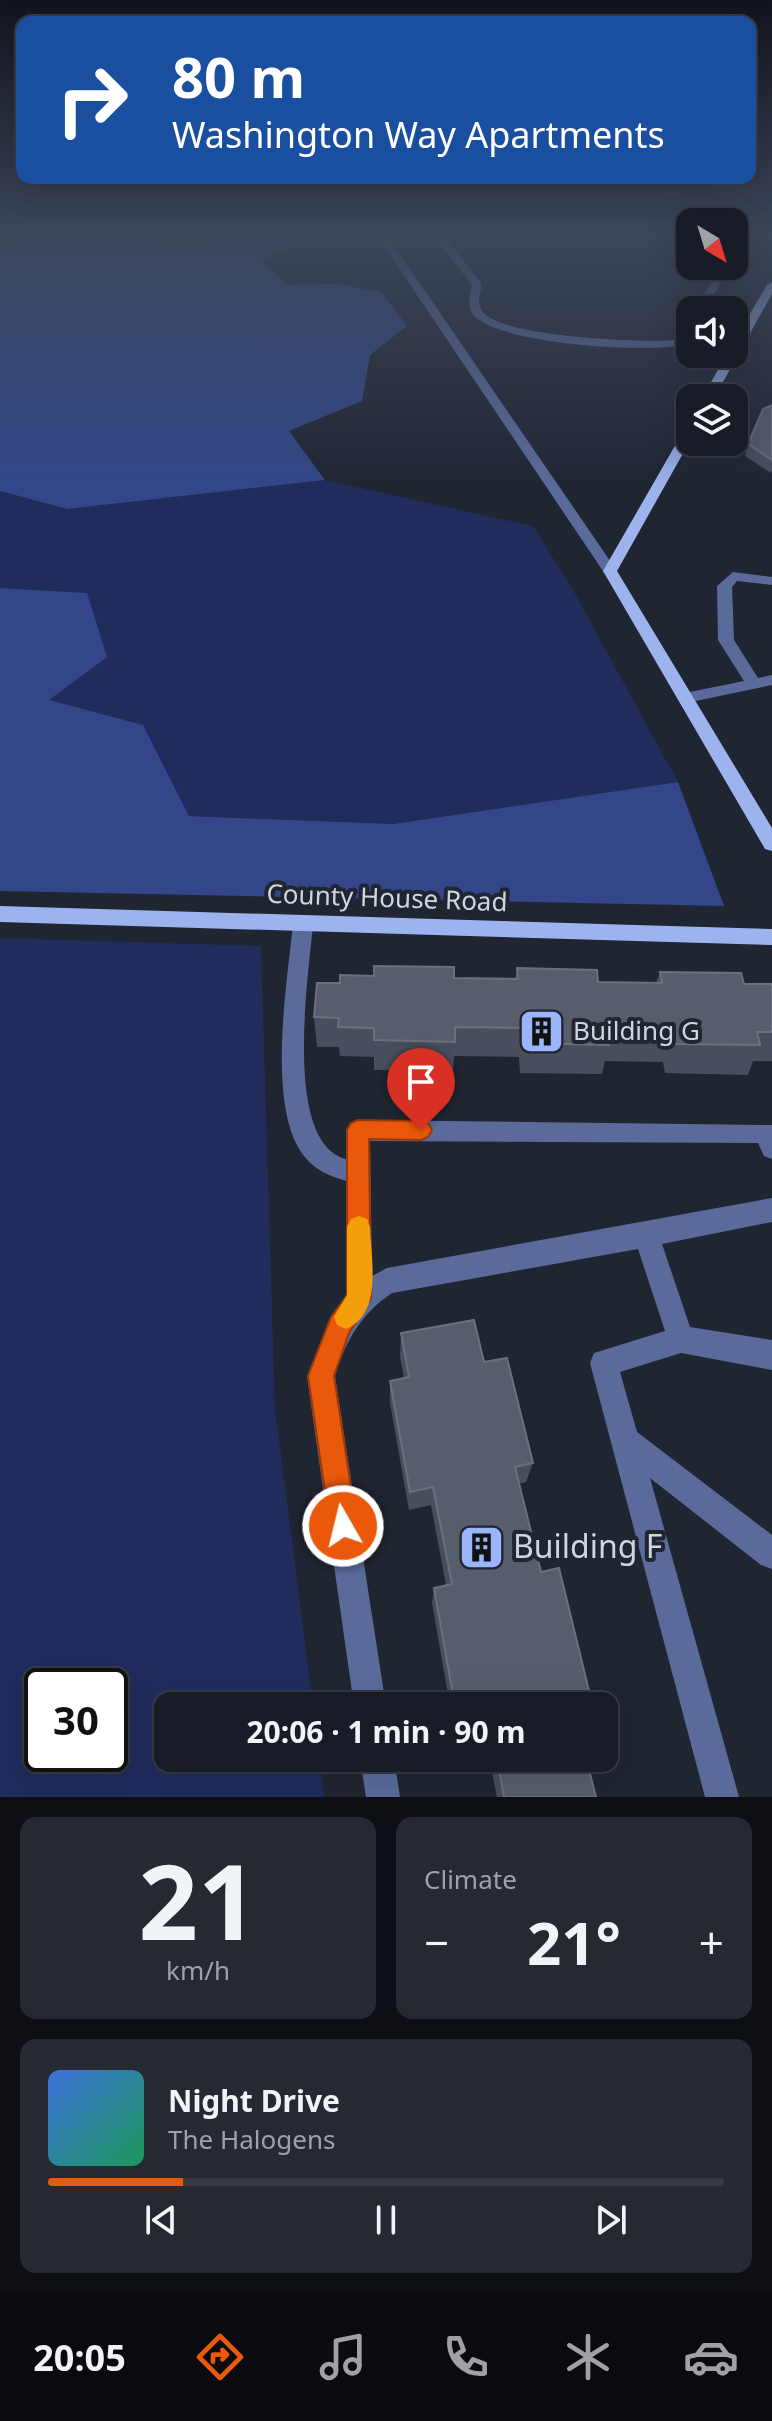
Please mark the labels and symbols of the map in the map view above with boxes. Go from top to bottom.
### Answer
north arrow [676,208,748,280]
street label: County House Road [266,875,508,919]
building icon: Building G [518,1007,566,1055]
place label: Building G [573,1012,700,1048]
pin [387,1048,455,1130]
position arrow [301,1484,385,1568]
building icon: Building F [458,1523,506,1571]
place label: Building F [513,1524,662,1567]
speed limit sign: 30 [24,1668,128,1772]

